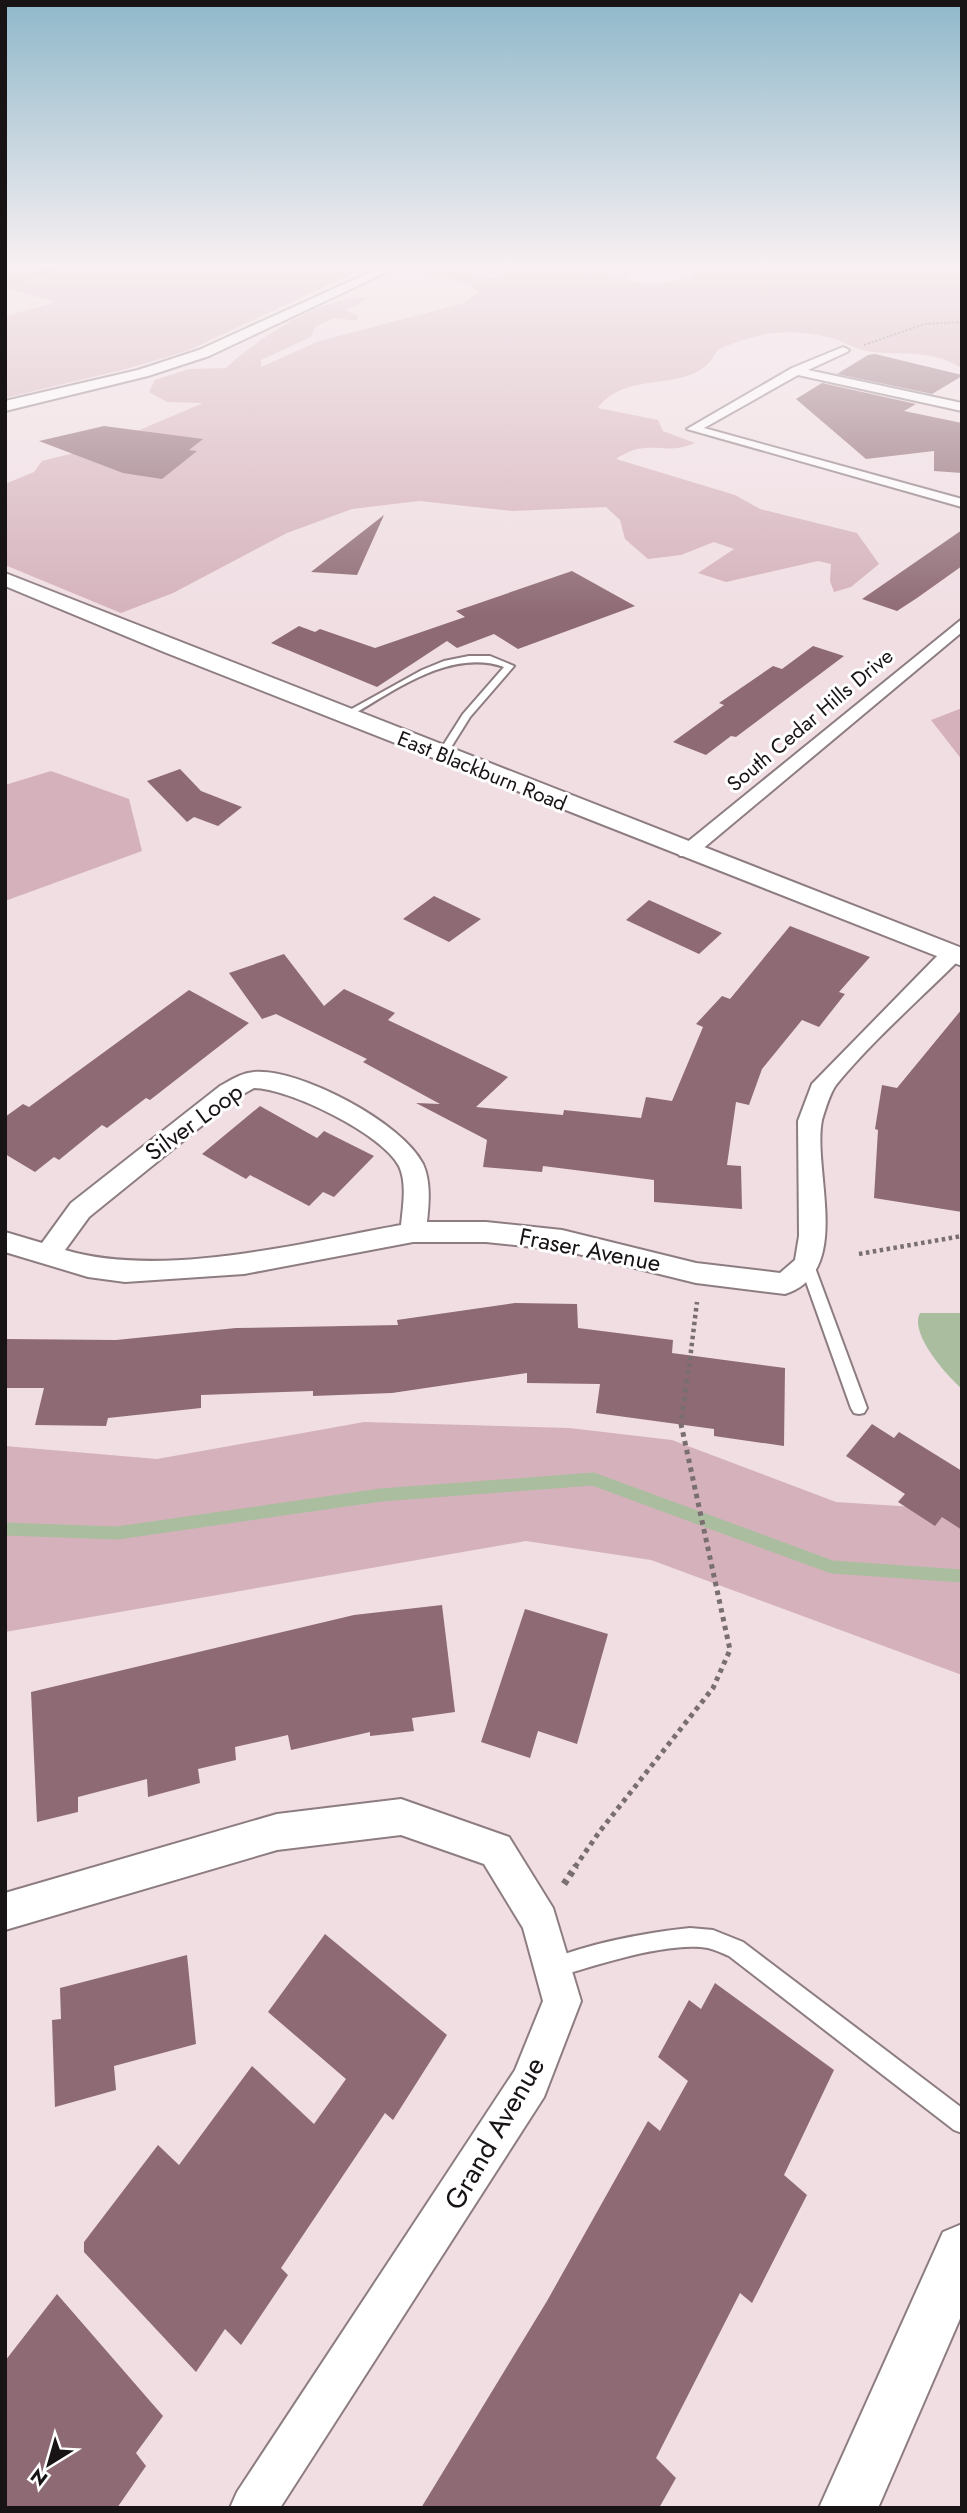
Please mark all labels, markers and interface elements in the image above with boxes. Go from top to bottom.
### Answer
street label: South Cedar Hills Drive [720,641,900,799]
street label: East Blackburn Road [393,723,571,819]
street label: Silver Loop [137,1074,250,1169]
street label: Fraser Avenue [516,1219,664,1280]
street label: Grand Avenue [434,2049,555,2218]
north arrow [14,2429,84,2499]
text: N [25,2462,53,2493]

